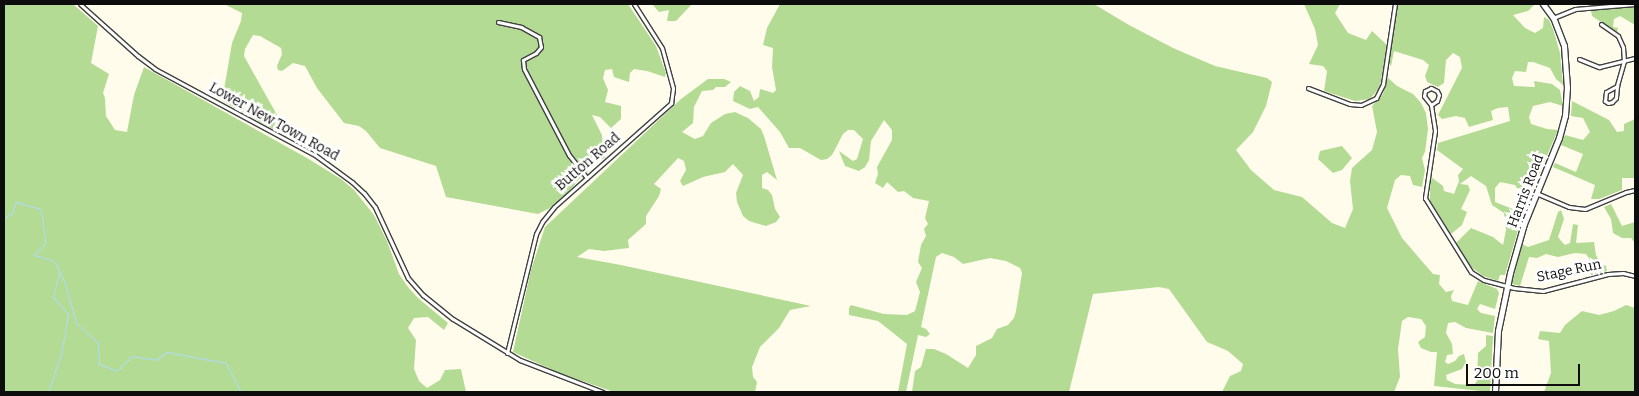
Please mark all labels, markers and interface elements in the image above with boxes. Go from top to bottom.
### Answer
street label: Lower New Town Road [206,79,342,165]
street label: Button Road [552,129,624,195]
street label: Harris Road [1504,152,1548,230]
street label: Stage Run [1535,256,1603,286]
scale bar [1469,354,1583,386]
text: 200 m [1474,364,1519,382]

